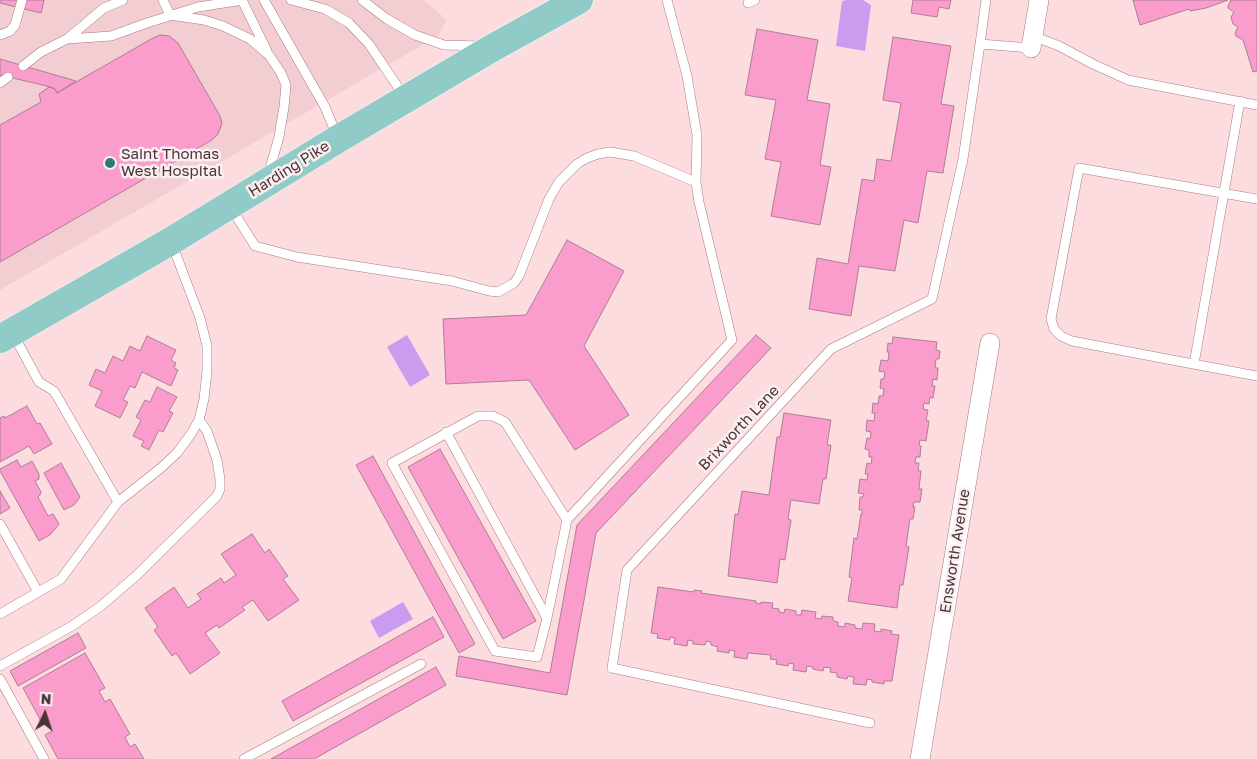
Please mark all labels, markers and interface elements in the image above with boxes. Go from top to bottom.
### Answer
street label: Harding Pike [245,137,333,201]
place label: Saint Thomas West Hospital [121,145,222,180]
marker: Saint Thomas West Hospital [103,156,117,170]
street label: Brixworth Lane [695,382,783,474]
street label: Ensworth Avenue [936,488,974,614]
north arrow [20,689,70,739]
text: N [40,690,52,707]

